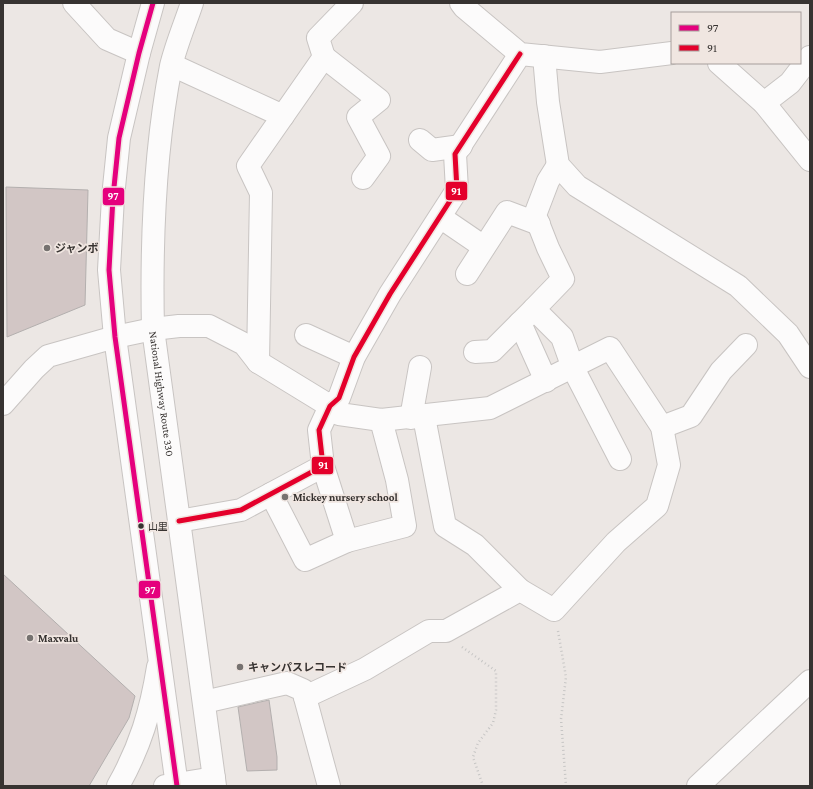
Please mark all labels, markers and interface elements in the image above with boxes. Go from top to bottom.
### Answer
legend [671,12,801,64]
text: 97 [707,21,719,35]
text: 91 [707,41,717,55]
line badge: 91 [445,181,468,201]
text: 91 [451,185,461,197]
line badge: 97 [102,187,125,206]
text: 97 [107,190,119,202]
place label: ジャンボ [55,242,98,254]
marker: ジャンボ [42,243,52,253]
street label: National Highway Route 330 [147,331,176,457]
line badge: 91 [311,456,334,475]
text: 91 [318,459,328,471]
place label: Mickey nursery school [293,491,398,503]
marker: Mickey nursery school [280,492,290,502]
marker: 山里 [136,521,146,531]
place label: 山里 [148,521,168,532]
line badge: 97 [138,580,161,599]
text: 97 [144,584,156,596]
place label: Maxvalu [38,632,79,644]
marker: Maxvalu [25,633,35,643]
place label: キャンパスレコード [248,661,347,673]
marker: キャンパスレコード [235,662,245,672]

